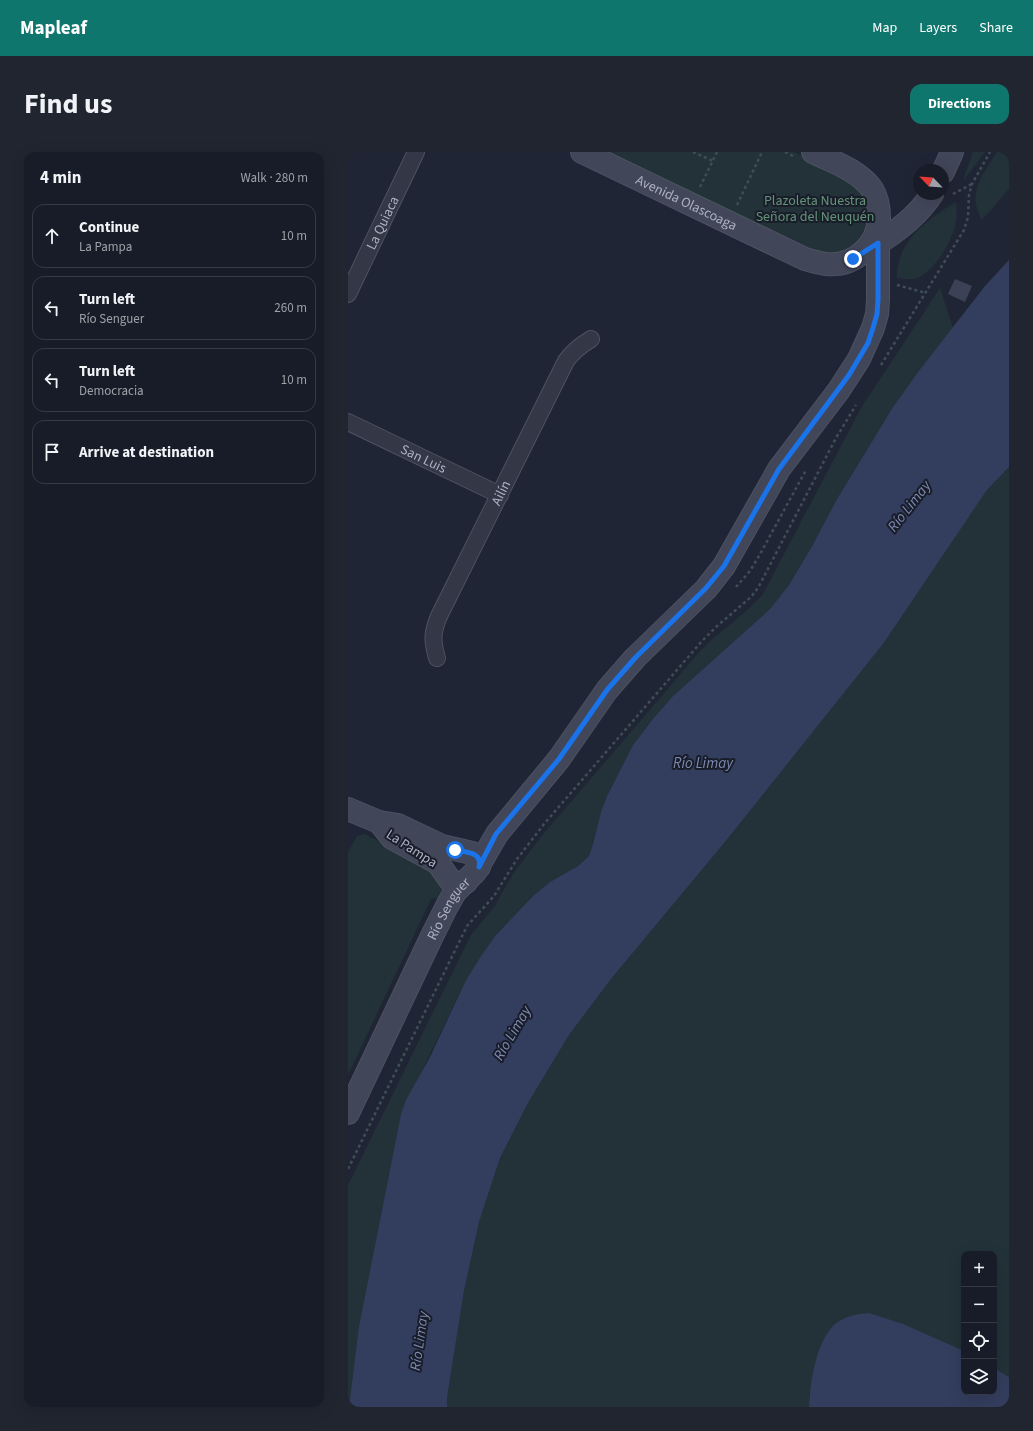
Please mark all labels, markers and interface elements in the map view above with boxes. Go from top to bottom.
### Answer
text: Mapleaf [20,15,87,42]
text: Map [872,18,897,38]
text: Layers [919,18,957,38]
text: Share [979,18,1013,38]
text: Find us [24,84,112,124]
button: Directions [910,84,1009,124]
north arrow [913,164,949,200]
text: 4 min [40,166,81,190]
text: Walk · 280 m [240,169,308,187]
street label: Avenida Olascoaga [632,170,740,236]
park label: Plazoleta Nuestra Señora del Neuquén [756,191,874,227]
street label: La Quiaca [362,193,404,253]
text: Continue [79,217,139,238]
icon: ahead [41,225,63,247]
text: 10 m [281,227,307,245]
text: La Pampa [79,238,132,256]
route end [844,250,862,268]
text: Turn left [79,289,135,310]
icon: left [41,297,63,319]
text: 260 m [274,299,307,317]
text: Río Senguer [79,310,144,328]
text: Turn left [79,361,135,382]
icon: left [41,369,63,391]
text: 10 m [281,371,307,389]
text: Democracia [79,382,144,400]
street label: San Luis [397,440,450,479]
icon: arrive [41,441,63,463]
text: Arrive at destination [79,442,214,463]
water label: Río Limay [883,475,937,536]
street label: Ailín [487,477,516,509]
water label: Río Limay [673,753,734,774]
street label: La Pampa [382,825,441,873]
route start [446,841,464,859]
street label: Río Senguer [423,873,475,944]
water label: Río Limay [488,1001,537,1064]
map controls [961,1251,997,1395]
button: + [961,1251,997,1287]
button: − [961,1287,997,1323]
water label: Río Limay [405,1309,434,1372]
button: locate [961,1323,997,1359]
button: layers [961,1359,997,1395]

